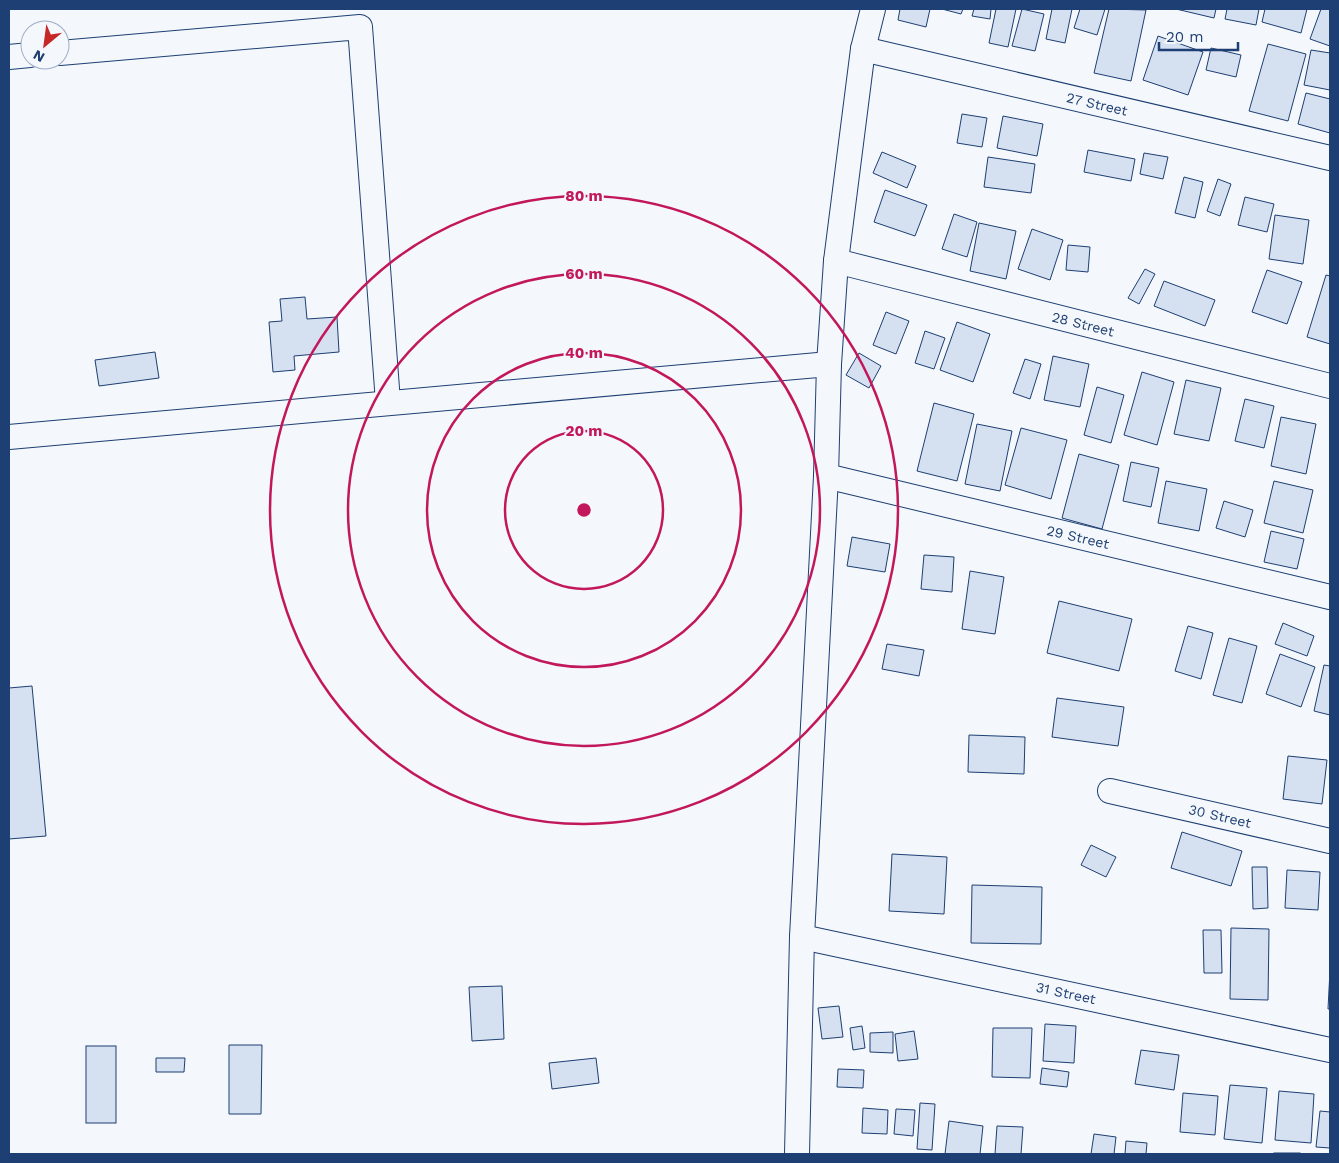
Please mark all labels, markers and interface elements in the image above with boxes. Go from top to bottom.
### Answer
north arrow [20,20,70,70]
scale bar [1159,20,1238,52]
text: 20 m [1166,28,1204,46]
text: N [30,47,47,66]
street label: 27 Street [1065,89,1129,119]
text: 80 m [565,187,603,205]
text: 60 m [565,265,603,283]
street label: 28 Street [1050,309,1116,339]
text: 40 m [565,344,603,362]
text: 20 m [565,422,603,440]
centre of rings [575,501,593,519]
street label: 29 Street [1045,522,1111,552]
street label: 30 Street [1187,801,1253,831]
street label: 31 Street [1035,979,1097,1007]

